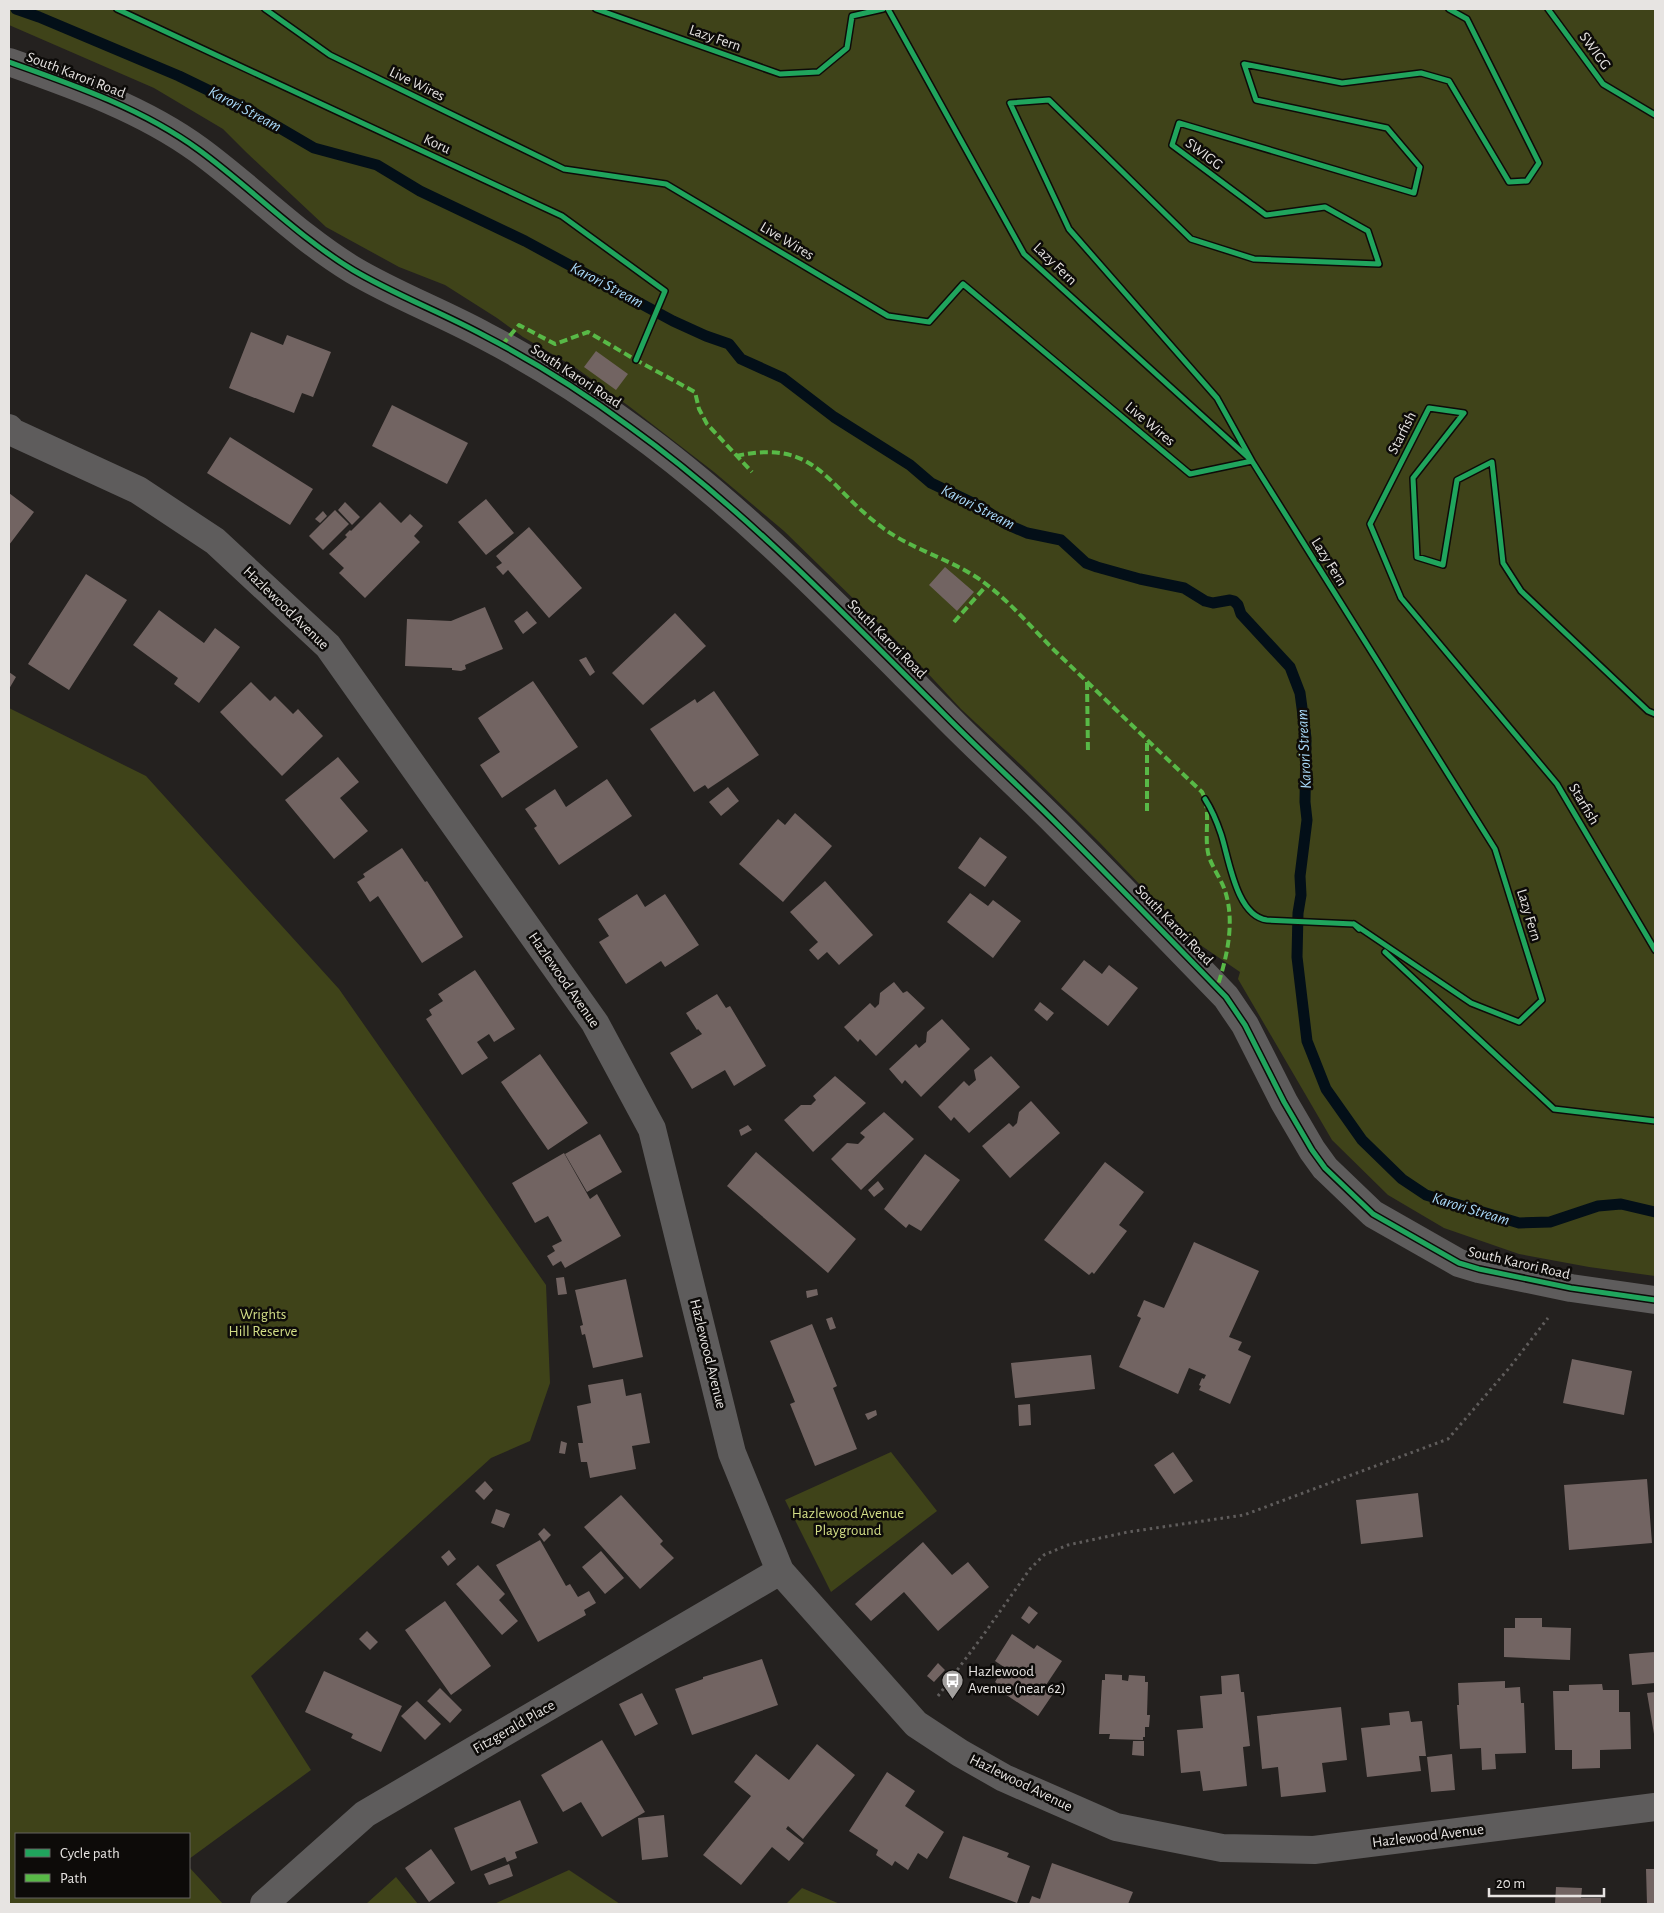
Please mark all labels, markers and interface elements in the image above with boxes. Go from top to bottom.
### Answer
street label: Lazy Fern [687,22,743,54]
street label: SWIGG [1577,30,1613,72]
street label: South Karori Road [25,49,128,101]
street label: Live Wires [387,64,447,104]
water label: Karori Stream [206,83,284,135]
street label: Koru [421,131,453,157]
street label: SWIGG [1183,135,1225,173]
street label: Live Wires [758,219,816,263]
street label: Lazy Fern [1030,240,1080,288]
water label: Karori Stream [568,259,646,311]
street label: South Karori Road [528,341,624,411]
street label: Live Wires [1122,399,1178,449]
street label: Starfish [1385,409,1419,457]
water label: Karori Stream [939,482,1017,532]
street label: Lazy Fern [1308,535,1350,589]
street label: Hazlewood Avenue [240,564,332,652]
street label: South Karori Road [845,597,929,681]
water label: Karori Stream [1294,709,1314,789]
street label: Starfish [1566,781,1602,827]
street label: South Karori Road [1132,882,1216,968]
street label: Lazy Fern [1514,887,1544,943]
street label: Hazlewood Avenue [526,930,602,1030]
water label: Karori Stream [1430,1190,1512,1228]
street label: South Karori Road [1466,1244,1572,1282]
street label: Hazlewood Avenue [687,1298,729,1410]
park label: Wrights Hill Reserve [228,1307,298,1339]
park label: Hazlewood Avenue Playground [792,1506,904,1538]
place label: Hazlewood Avenue (near 62) [968,1664,1066,1696]
bus stop icon: Hazlewood Avenue (near 62) [940,1668,964,1699]
street label: Fitzgerald Place [470,1697,558,1756]
street label: Hazlewood Avenue [967,1752,1075,1814]
street label: Hazlewood Avenue [1371,1822,1485,1850]
legend [15,1833,190,1898]
text: Cycle path [60,1846,120,1861]
scale bar [1489,1866,1604,1898]
text: Path [60,1871,87,1886]
text: 20 m [1496,1876,1525,1891]

